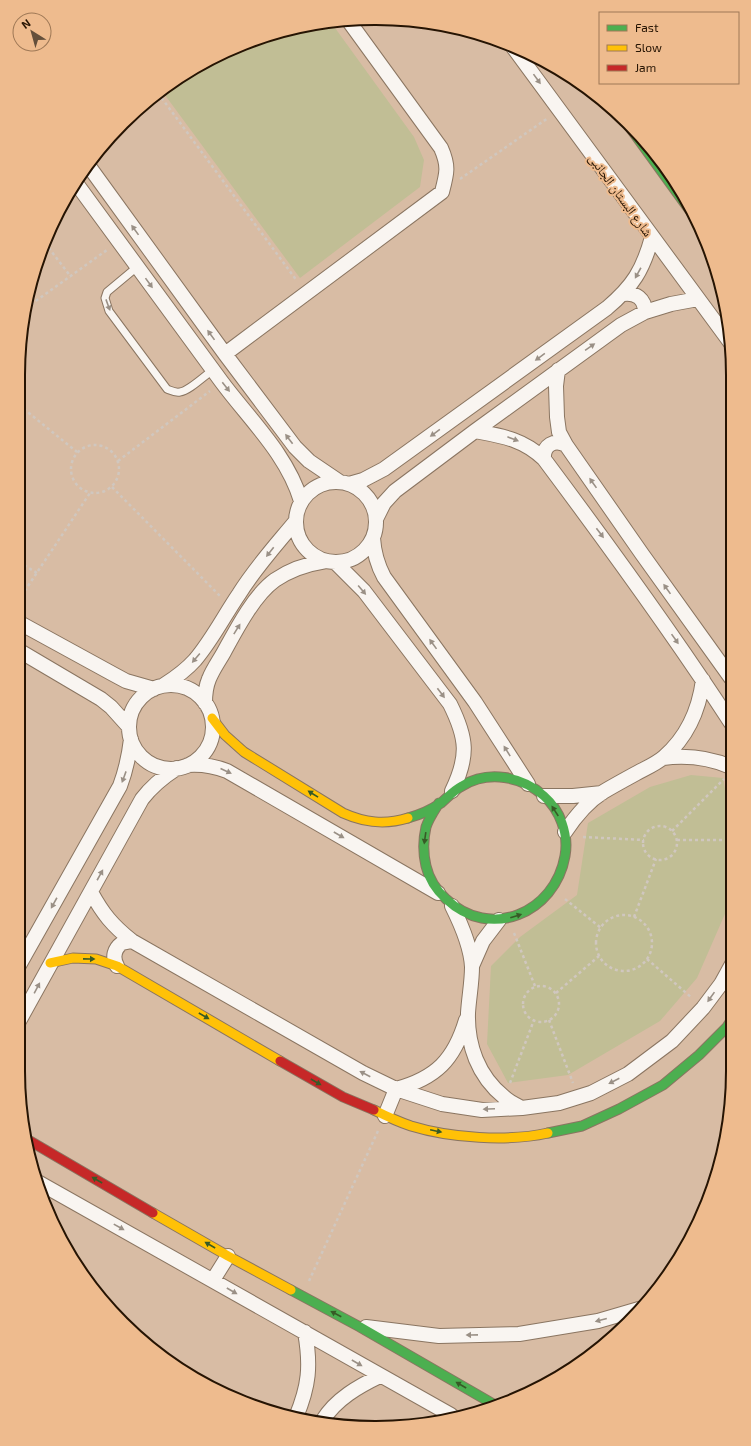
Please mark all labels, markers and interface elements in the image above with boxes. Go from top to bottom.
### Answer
north arrow [12,12,52,52]
legend [599,12,739,84]
text: N [19,16,33,31]
text: Fast [635,20,659,34]
text: Slow [635,40,662,54]
text: Jam [635,60,656,74]
one-way arrow [532,73,541,84]
street label: شارع البستان الجانبى [584,150,656,241]
one-way arrow [131,224,139,235]
one-way arrow [635,267,641,279]
one-way arrow [144,277,153,288]
one-way arrow [105,300,111,312]
one-way arrow [207,330,215,340]
one-way arrow [585,343,596,351]
one-way arrow [535,352,545,360]
one-way arrow [221,382,230,393]
one-way arrow [429,428,440,437]
one-way arrow [285,434,293,444]
one-way arrow [508,437,520,443]
one-way arrow [589,478,597,488]
one-way arrow [595,528,604,539]
one-way arrow [266,546,275,557]
one-way arrow [663,584,671,595]
one-way arrow [358,585,367,595]
one-way arrow [233,624,241,634]
one-way arrow [671,634,679,645]
one-way arrow [429,639,437,650]
one-way arrow [192,653,201,664]
one-way arrow [437,688,446,699]
one-way arrow [503,745,510,757]
one-way arrow [221,768,232,774]
one-way arrow [120,771,126,783]
one-way arrow [308,790,318,798]
one-way arrow [551,806,559,816]
one-way arrow [333,832,345,839]
one-way arrow [422,832,428,845]
one-way arrow [97,869,103,881]
one-way arrow [51,897,57,908]
one-way arrow [510,913,522,919]
one-way arrow [83,955,95,962]
one-way arrow [33,982,40,994]
one-way arrow [707,992,715,1002]
one-way arrow [198,1013,210,1020]
one-way arrow [359,1070,371,1077]
one-way arrow [310,1078,322,1085]
one-way arrow [608,1078,620,1084]
one-way arrow [483,1106,495,1113]
one-way arrow [430,1129,442,1135]
one-way arrow [91,1176,103,1183]
one-way arrow [113,1224,125,1231]
one-way arrow [204,1242,215,1249]
one-way arrow [226,1288,238,1295]
one-way arrow [330,1311,342,1317]
one-way arrow [595,1317,607,1323]
one-way arrow [465,1332,478,1338]
one-way arrow [351,1359,363,1366]
one-way arrow [455,1382,467,1389]

